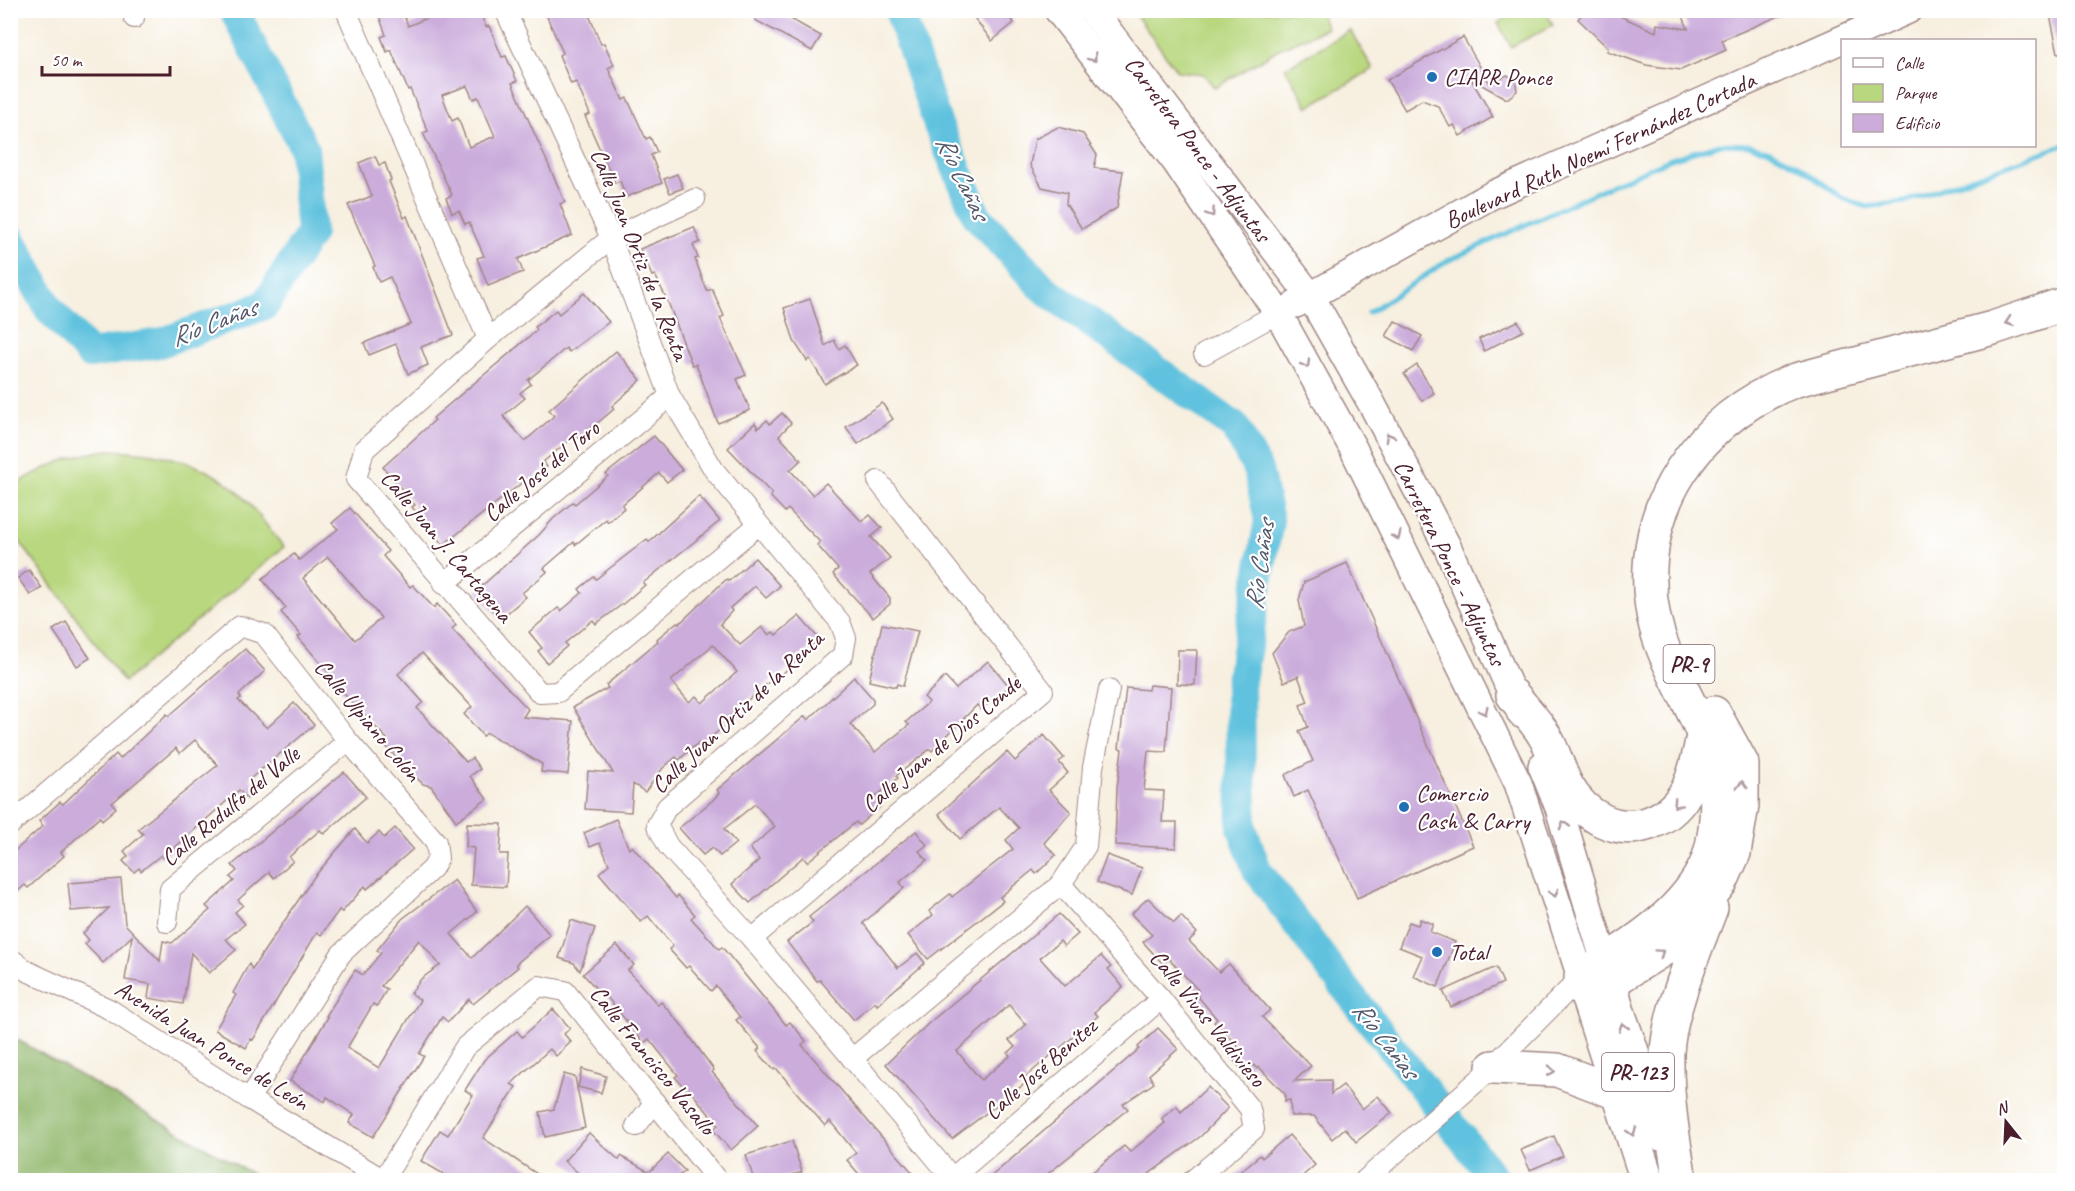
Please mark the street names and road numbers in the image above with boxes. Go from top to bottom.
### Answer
street label: Carretera Ponce - Adjuntas [1118,50,1279,249]
street label: Boulevard Ruth Noemí Fernández Cortada [1440,64,1761,235]
street label: Calle Juan Ortiz de la Renta [584,144,697,366]
street label: Calle José del Toro [477,413,607,528]
street label: Carretera Ponce - Adjuntas [1387,455,1514,672]
street label: Calle Juan J. Cartagena [374,463,521,630]
street label: Calle Juan Ortiz de la Renta [644,623,831,800]
road number: PR-9 [1664,645,1714,683]
street label: Calle Ulpiano Colón [308,652,429,789]
street label: Calle Juan de Dios Conde [855,667,1028,819]
street label: Calle Rodulfo del Valle [155,738,307,873]
street label: Calle Vivas Valdivieso [1143,943,1274,1094]
street label: Avenida Juan Ponce de León [109,973,316,1117]
street label: Calle Francisco Vasallo [584,979,724,1143]
street label: Calle José Benítez [977,1010,1105,1126]
road number: PR-123 [1602,1053,1674,1091]

